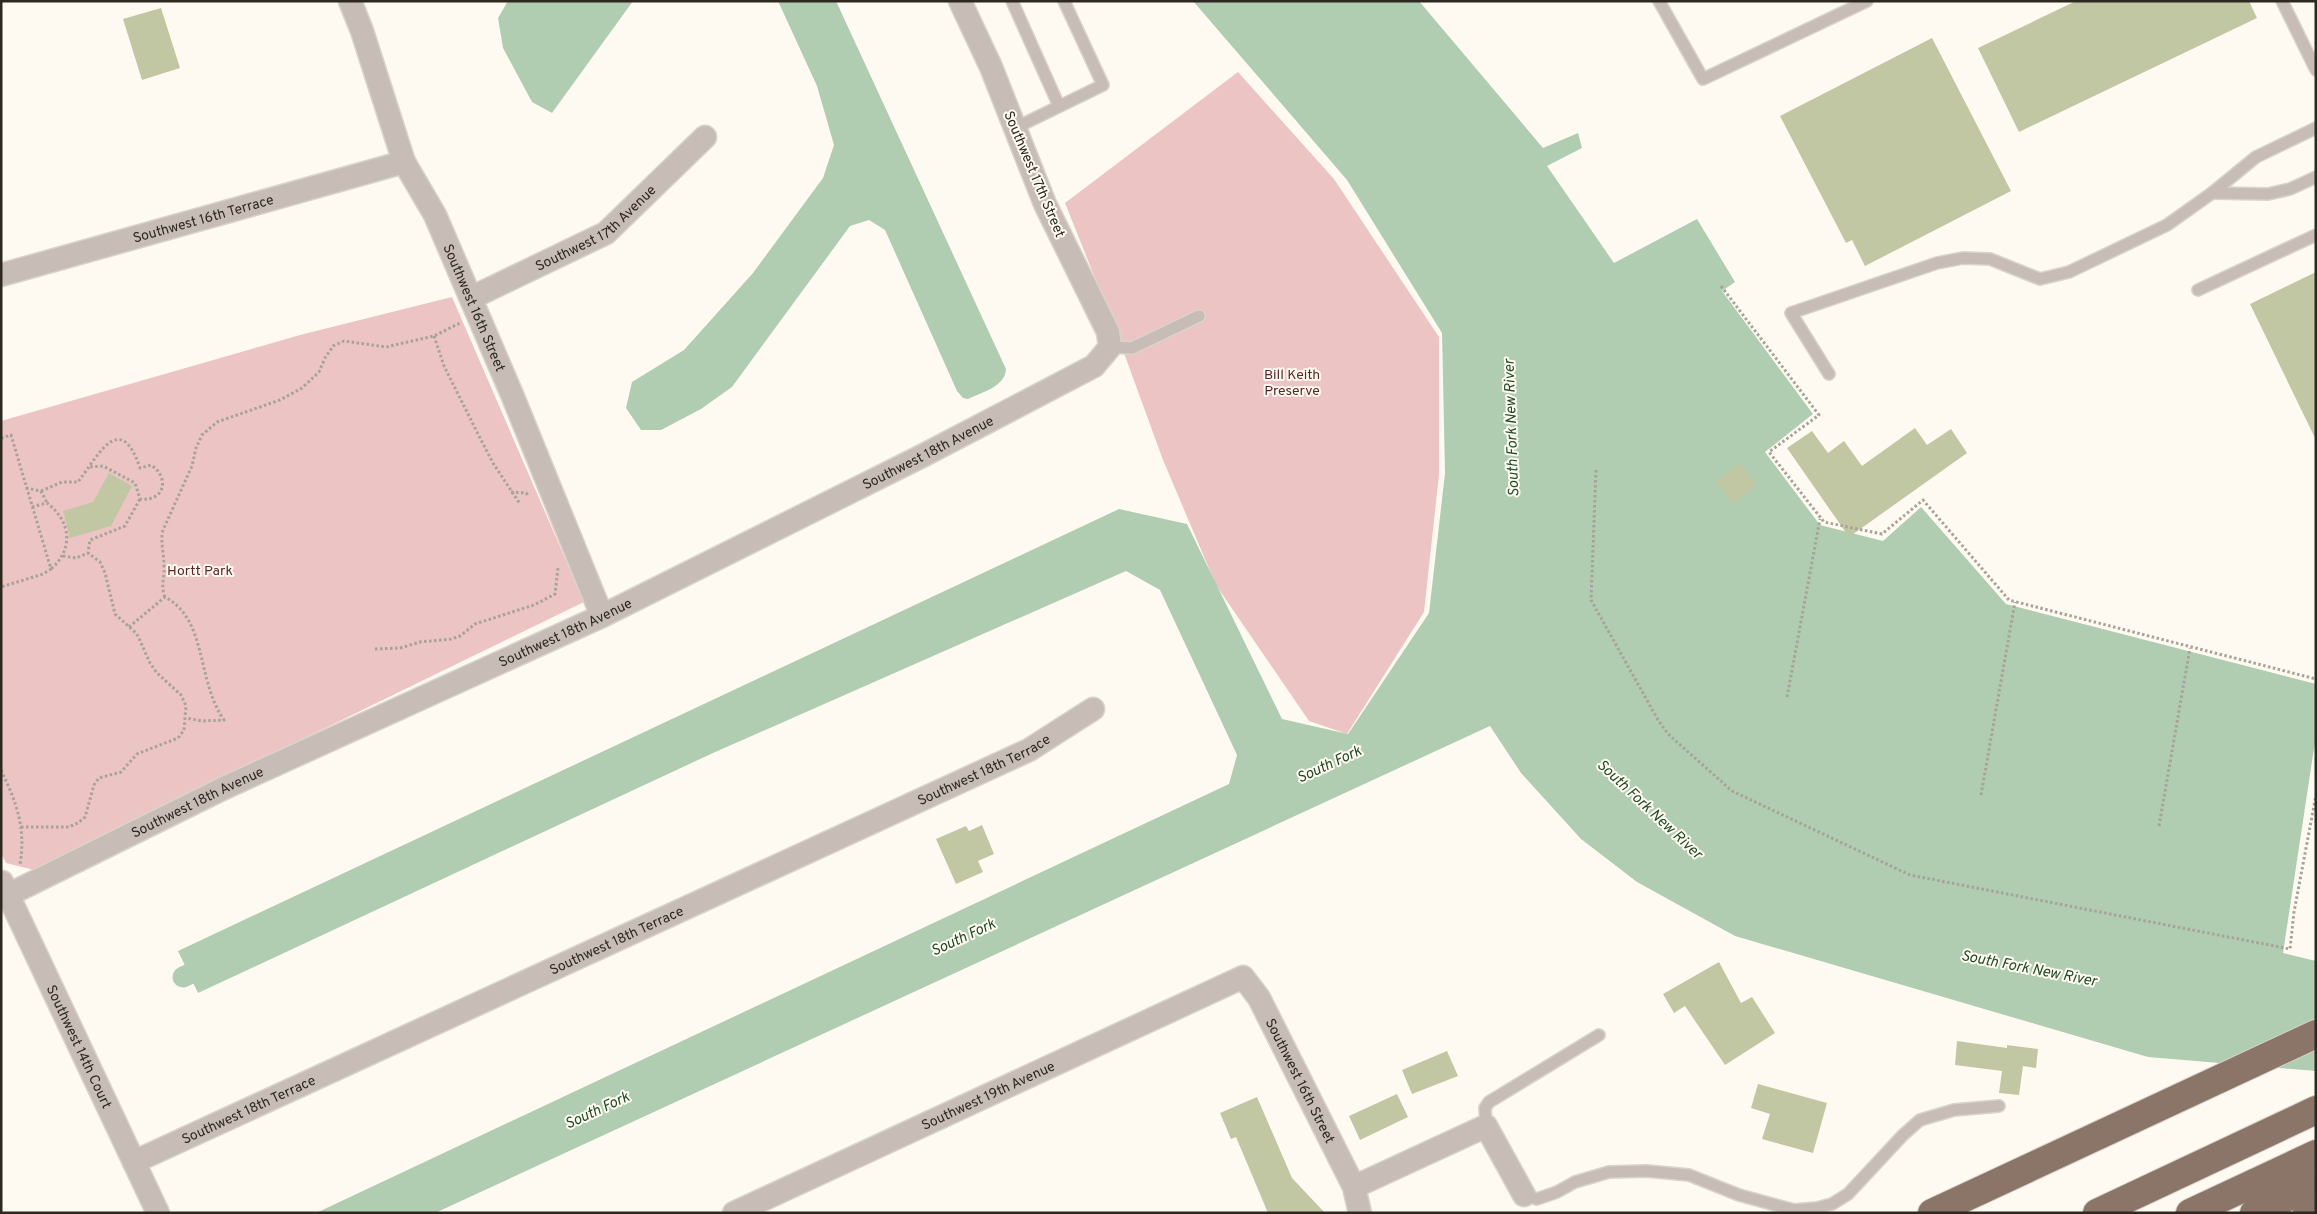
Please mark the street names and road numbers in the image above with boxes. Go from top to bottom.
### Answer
street label: Southwest 17th Street [999,109,1068,240]
street label: Southwest 17th Avenue [533,182,660,276]
street label: Southwest 16th Terrace [131,192,276,248]
street label: Southwest 16th Street [438,242,508,375]
street label: Southwest 18th Avenue [860,413,997,494]
street label: Southwest 18th Avenue [496,595,635,672]
street label: Southwest 18th Terrace [915,731,1054,810]
street label: Southwest 18th Avenue [129,764,267,842]
street label: Southwest 18th Terrace [547,903,687,979]
street label: Southwest 14th Court [42,983,115,1112]
street label: Southwest 16th Street [1261,1016,1338,1147]
street label: Southwest 19th Avenue [919,1058,1058,1135]
street label: Southwest 18th Terrace [179,1073,319,1149]

